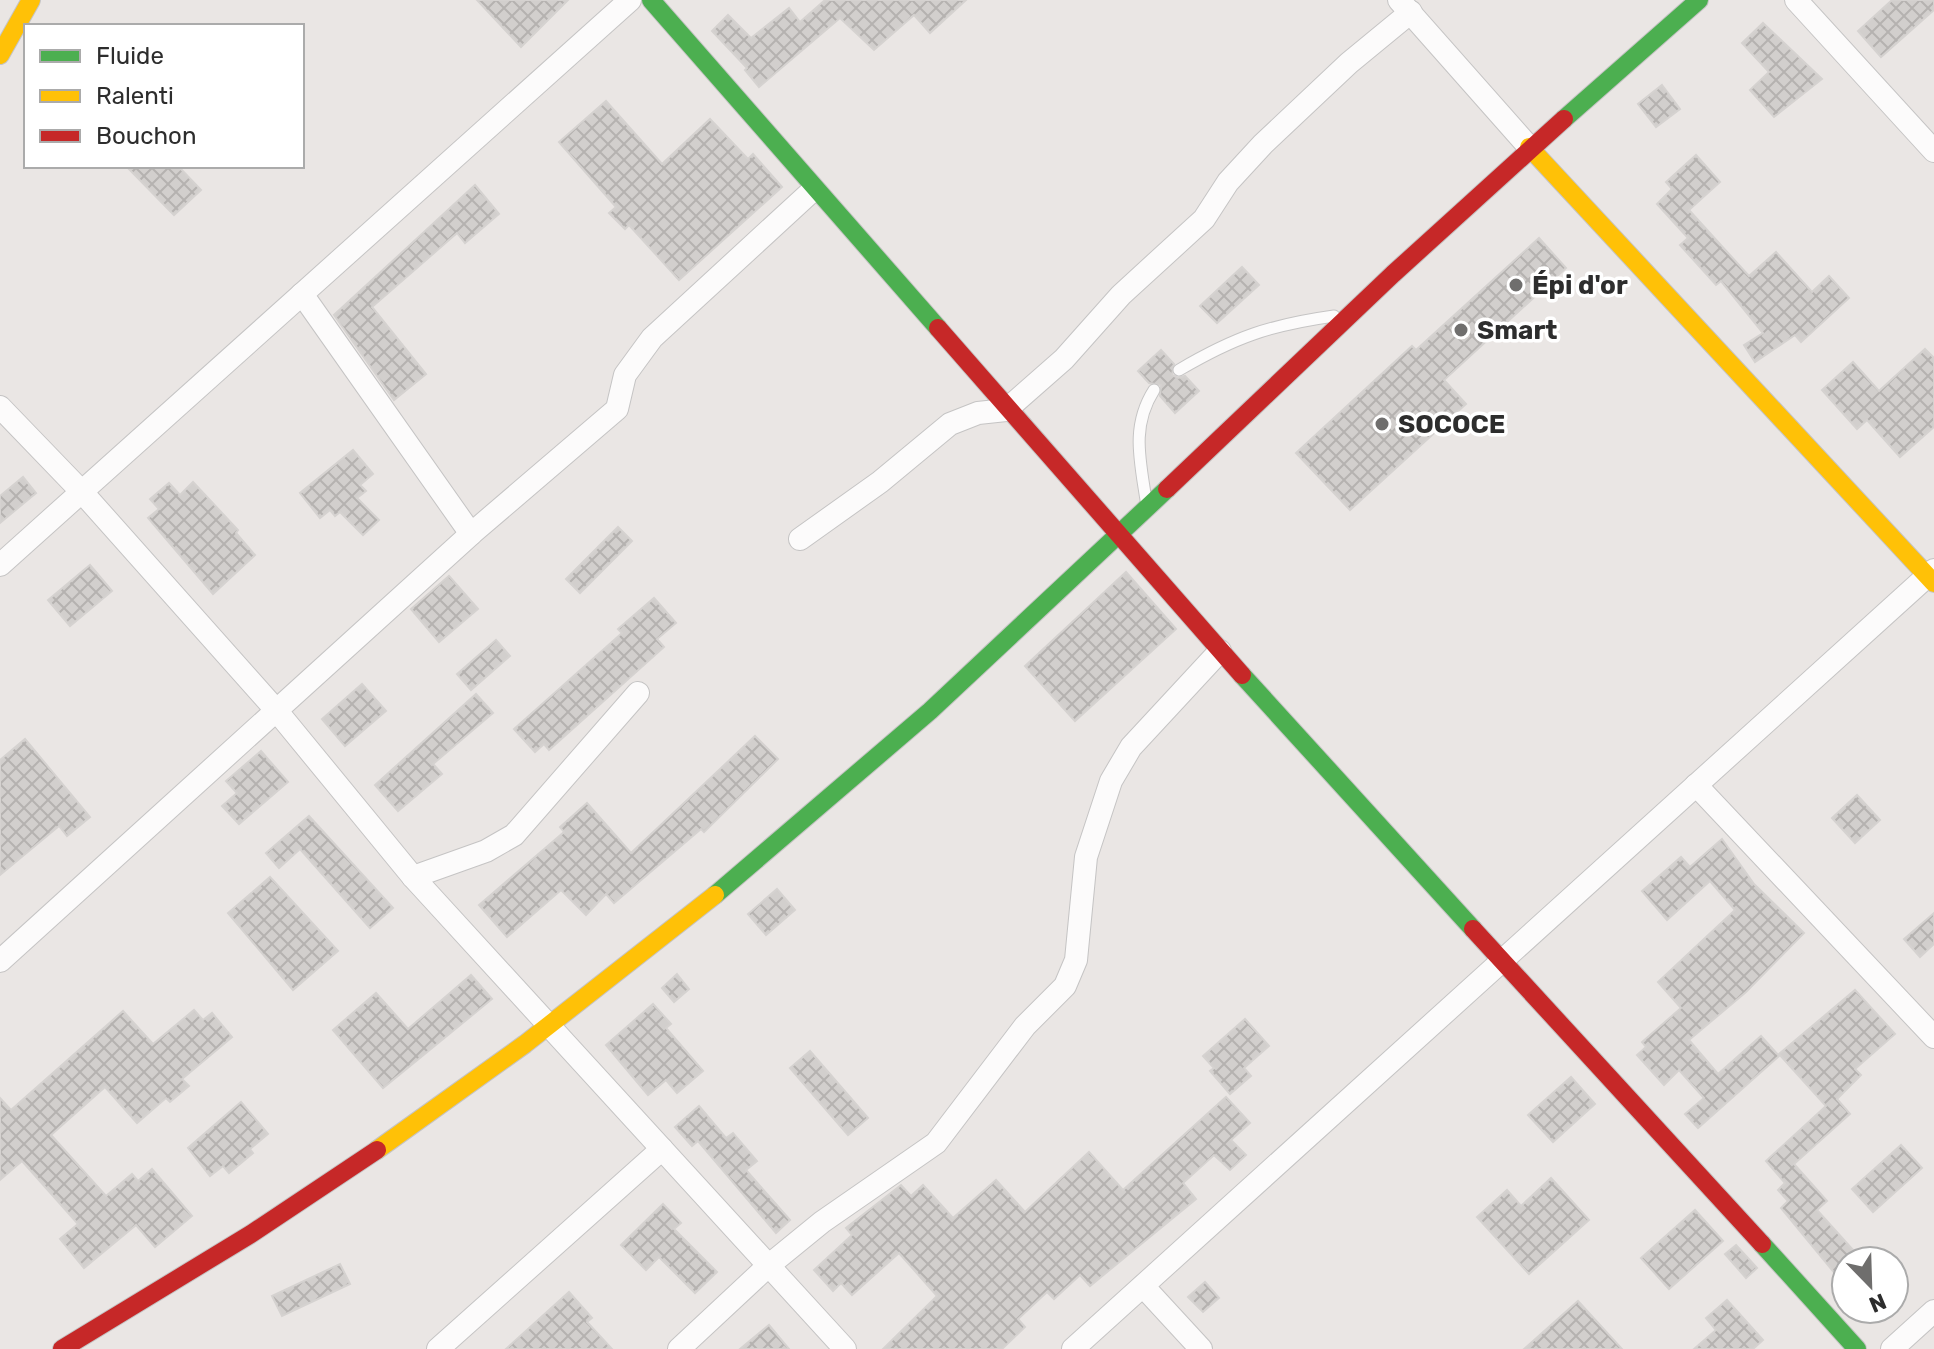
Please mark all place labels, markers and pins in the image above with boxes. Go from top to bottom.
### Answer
place label: Épi d'or [1532,270,1628,301]
marker: Épi d'or [1507,276,1525,294]
place label: Smart [1477,315,1557,346]
marker: Smart [1452,321,1470,339]
place label: SOCOCE [1398,409,1505,440]
marker: SOCOCE [1373,415,1391,433]

